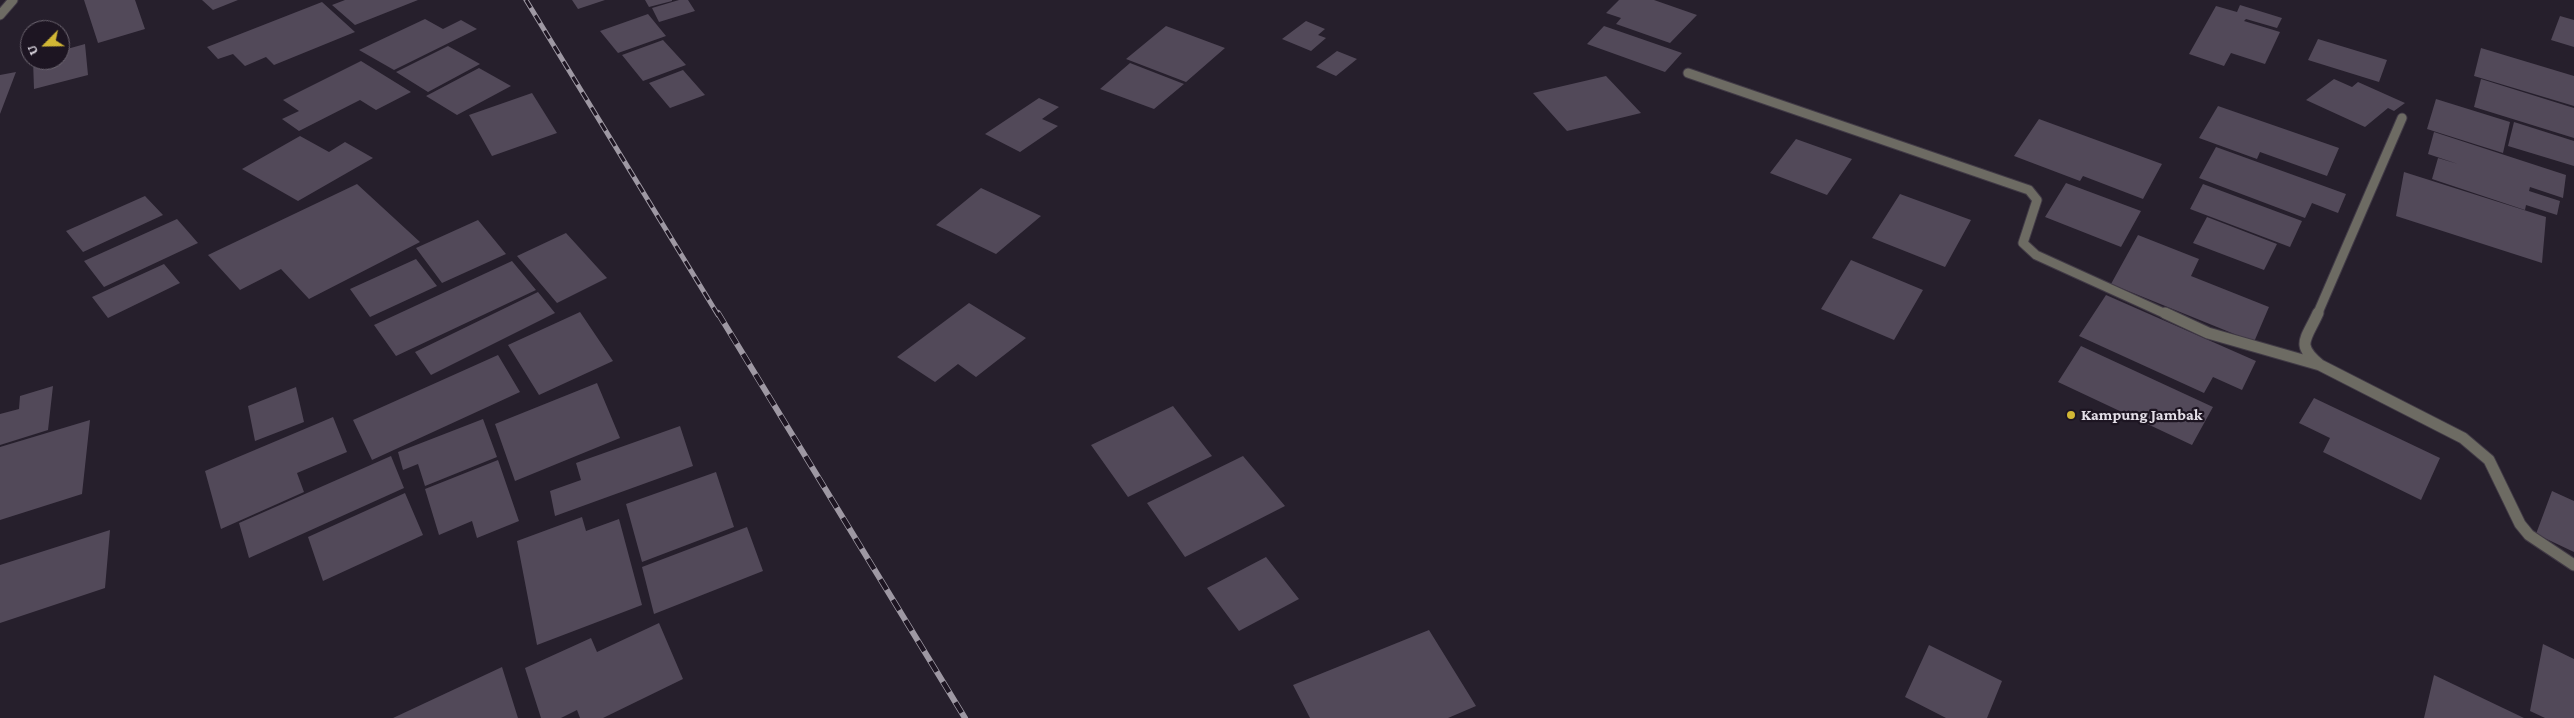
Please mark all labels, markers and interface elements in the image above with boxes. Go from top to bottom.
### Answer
north arrow [20,20,70,70]
text: U [23,43,41,58]
place label: Kampung Jambak [2081,405,2202,425]
marker: Kampung Jambak [2065,409,2077,421]

